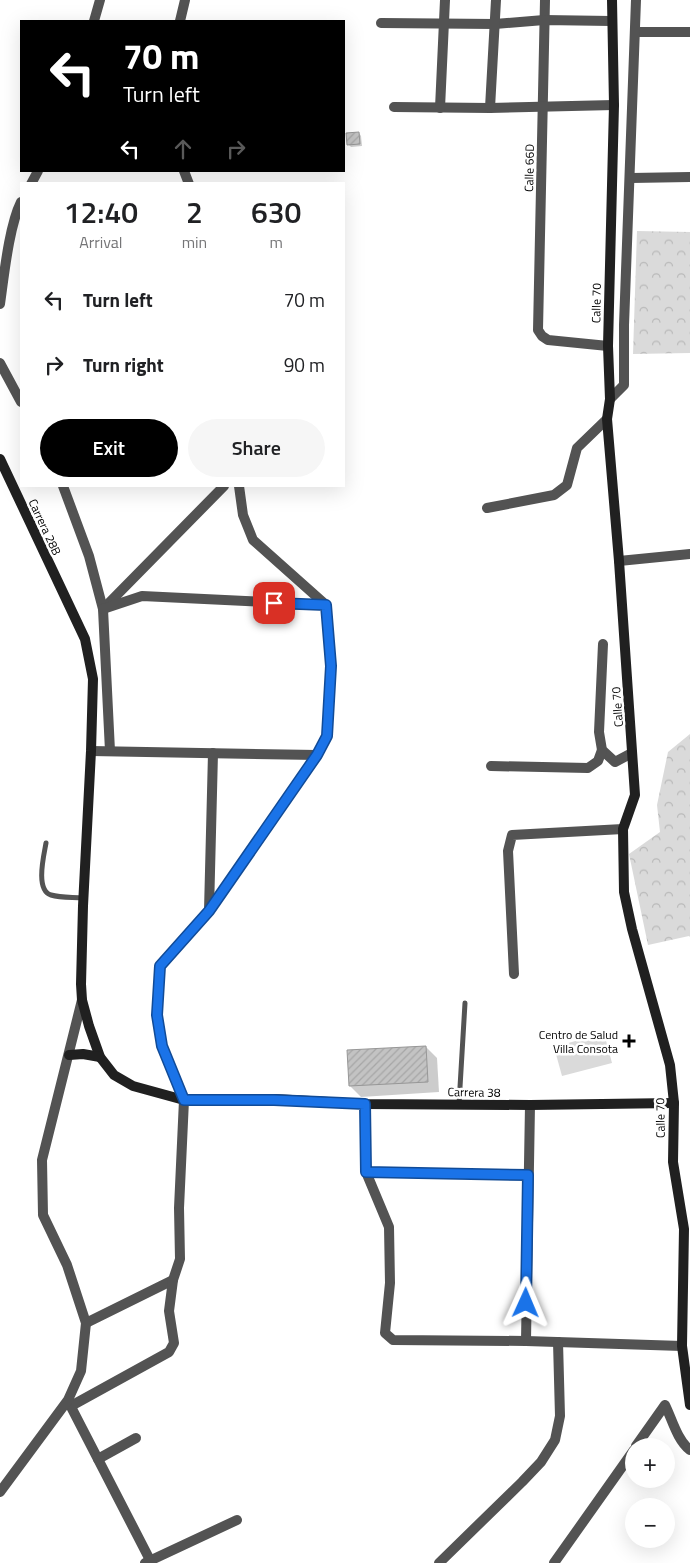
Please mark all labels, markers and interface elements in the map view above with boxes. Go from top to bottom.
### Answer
text: 70 m [123,29,199,83]
icon: left [40,40,105,105]
text: Turn left [123,77,200,111]
icon: left [116,135,144,163]
icon: ahead [169,135,197,163]
icon: right [222,135,250,163]
street label: Calle 66D [519,144,539,192]
text: 12:40 [64,189,138,235]
text: 2 [186,189,203,235]
text: 630 [251,189,301,235]
text: Arrival [79,230,123,254]
text: min [182,230,207,254]
text: m [269,230,283,254]
street label: Calle 70 [586,282,606,323]
text: Turn left [83,285,153,314]
text: 70 m [284,285,325,314]
icon: left [40,286,68,314]
text: Turn right [83,350,164,379]
text: 90 m [284,350,325,379]
icon: right [40,351,68,379]
button: Exit [40,419,178,477]
button: Share [188,419,325,477]
street label: Carrera 28B [24,496,66,558]
pin [253,582,295,624]
icon: arrive [260,589,288,617]
street label: Calle 70 [606,686,628,728]
place label: Centro de Salud Villa Consota [539,1025,618,1058]
marker: Centro de Salud Villa Consota [622,1034,636,1048]
street label: Carrera 38 [447,1082,501,1102]
street label: Calle 70 [650,1097,670,1138]
position arrow [499,1276,551,1328]
map controls [625,1438,675,1548]
button: + [625,1438,675,1488]
button: − [625,1498,675,1548]

